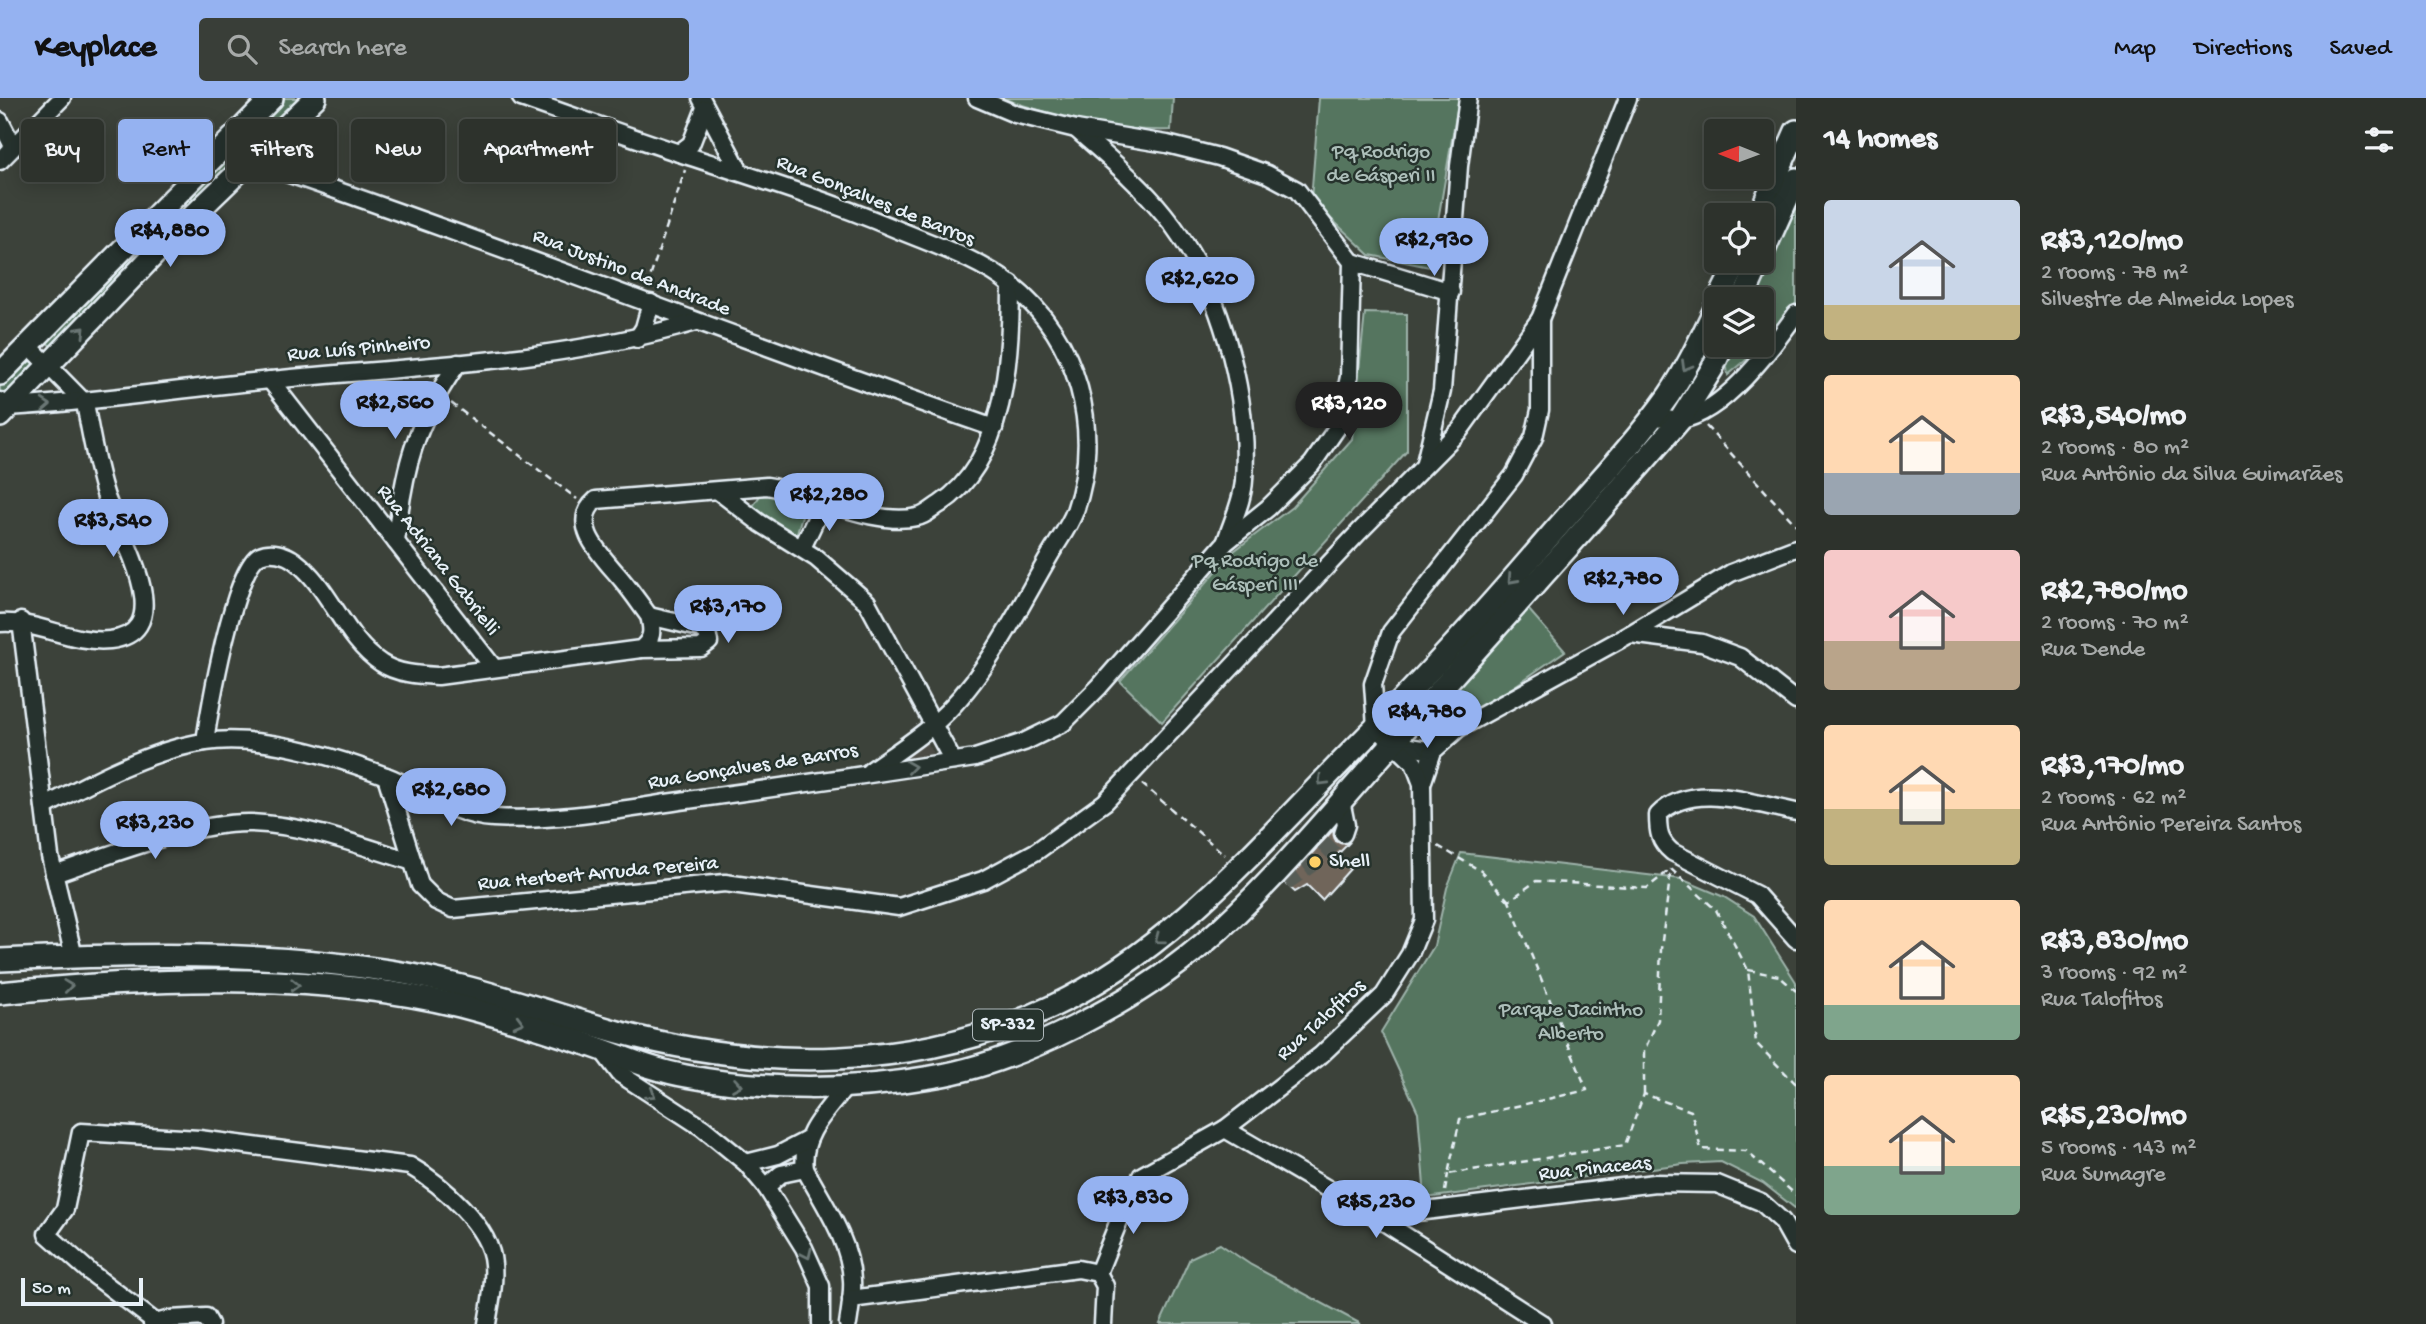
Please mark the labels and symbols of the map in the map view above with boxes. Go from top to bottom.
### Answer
north arrow [1704,119,1774,189]
park label: Pq Rodrigo de Gásperi II [1327,141,1435,190]
street label: Rua Gonçalves de Barros [772,151,979,254]
pin: R$4,880 [105,209,235,269]
pin: R$2,930 [1369,218,1499,278]
street label: Rua Justino de Andrade [528,225,735,324]
pin: R$2,620 [1135,258,1265,317]
one-way arrow [73,326,86,339]
street label: Rua Luís Pinheiro [286,331,432,369]
one-way arrow [1682,358,1695,371]
pin: R$2,560 [330,382,460,441]
pin: R$3,120 [1284,382,1414,442]
one-way arrow [41,398,52,413]
pin: R$2,280 [764,474,894,533]
street label: Rua Adriana Gabrielli [370,480,504,642]
pin: R$3,540 [48,500,178,559]
park label: Pq Rodrigo de Gásperi III [1191,550,1319,599]
pin: R$2,780 [1558,558,1688,617]
one-way arrow [1508,571,1520,584]
pin: R$3,170 [663,586,793,645]
pin: R$4,780 [1362,690,1492,750]
street label: Rua Gonçalves de Barros [646,739,861,797]
one-way arrow [905,760,917,775]
pin: R$2,680 [386,768,516,828]
one-way arrow [1318,773,1331,786]
pin: R$3,230 [90,802,220,861]
place label: Shell [1329,850,1370,875]
street label: Rua Herbert Arruda Pereira [477,852,720,898]
marker: Shell [1307,854,1323,870]
one-way arrow [1154,931,1167,943]
street label: Rua Talofitos [1272,974,1373,1067]
one-way arrow [290,977,301,993]
one-way arrow [62,978,74,993]
park label: Parque Jacintho Alberto [1498,999,1643,1048]
road number: SP-332 [973,1009,1043,1040]
one-way arrow [512,1014,524,1029]
one-way arrow [731,1077,743,1092]
one-way arrow [644,1085,657,1098]
street label: Rua Pinaceas [1538,1152,1654,1188]
pin: R$3,830 [1068,1176,1198,1236]
pin: R$5,230 [1311,1180,1441,1240]
one-way arrow [798,1247,812,1259]
scale bar [21,1275,144,1307]

